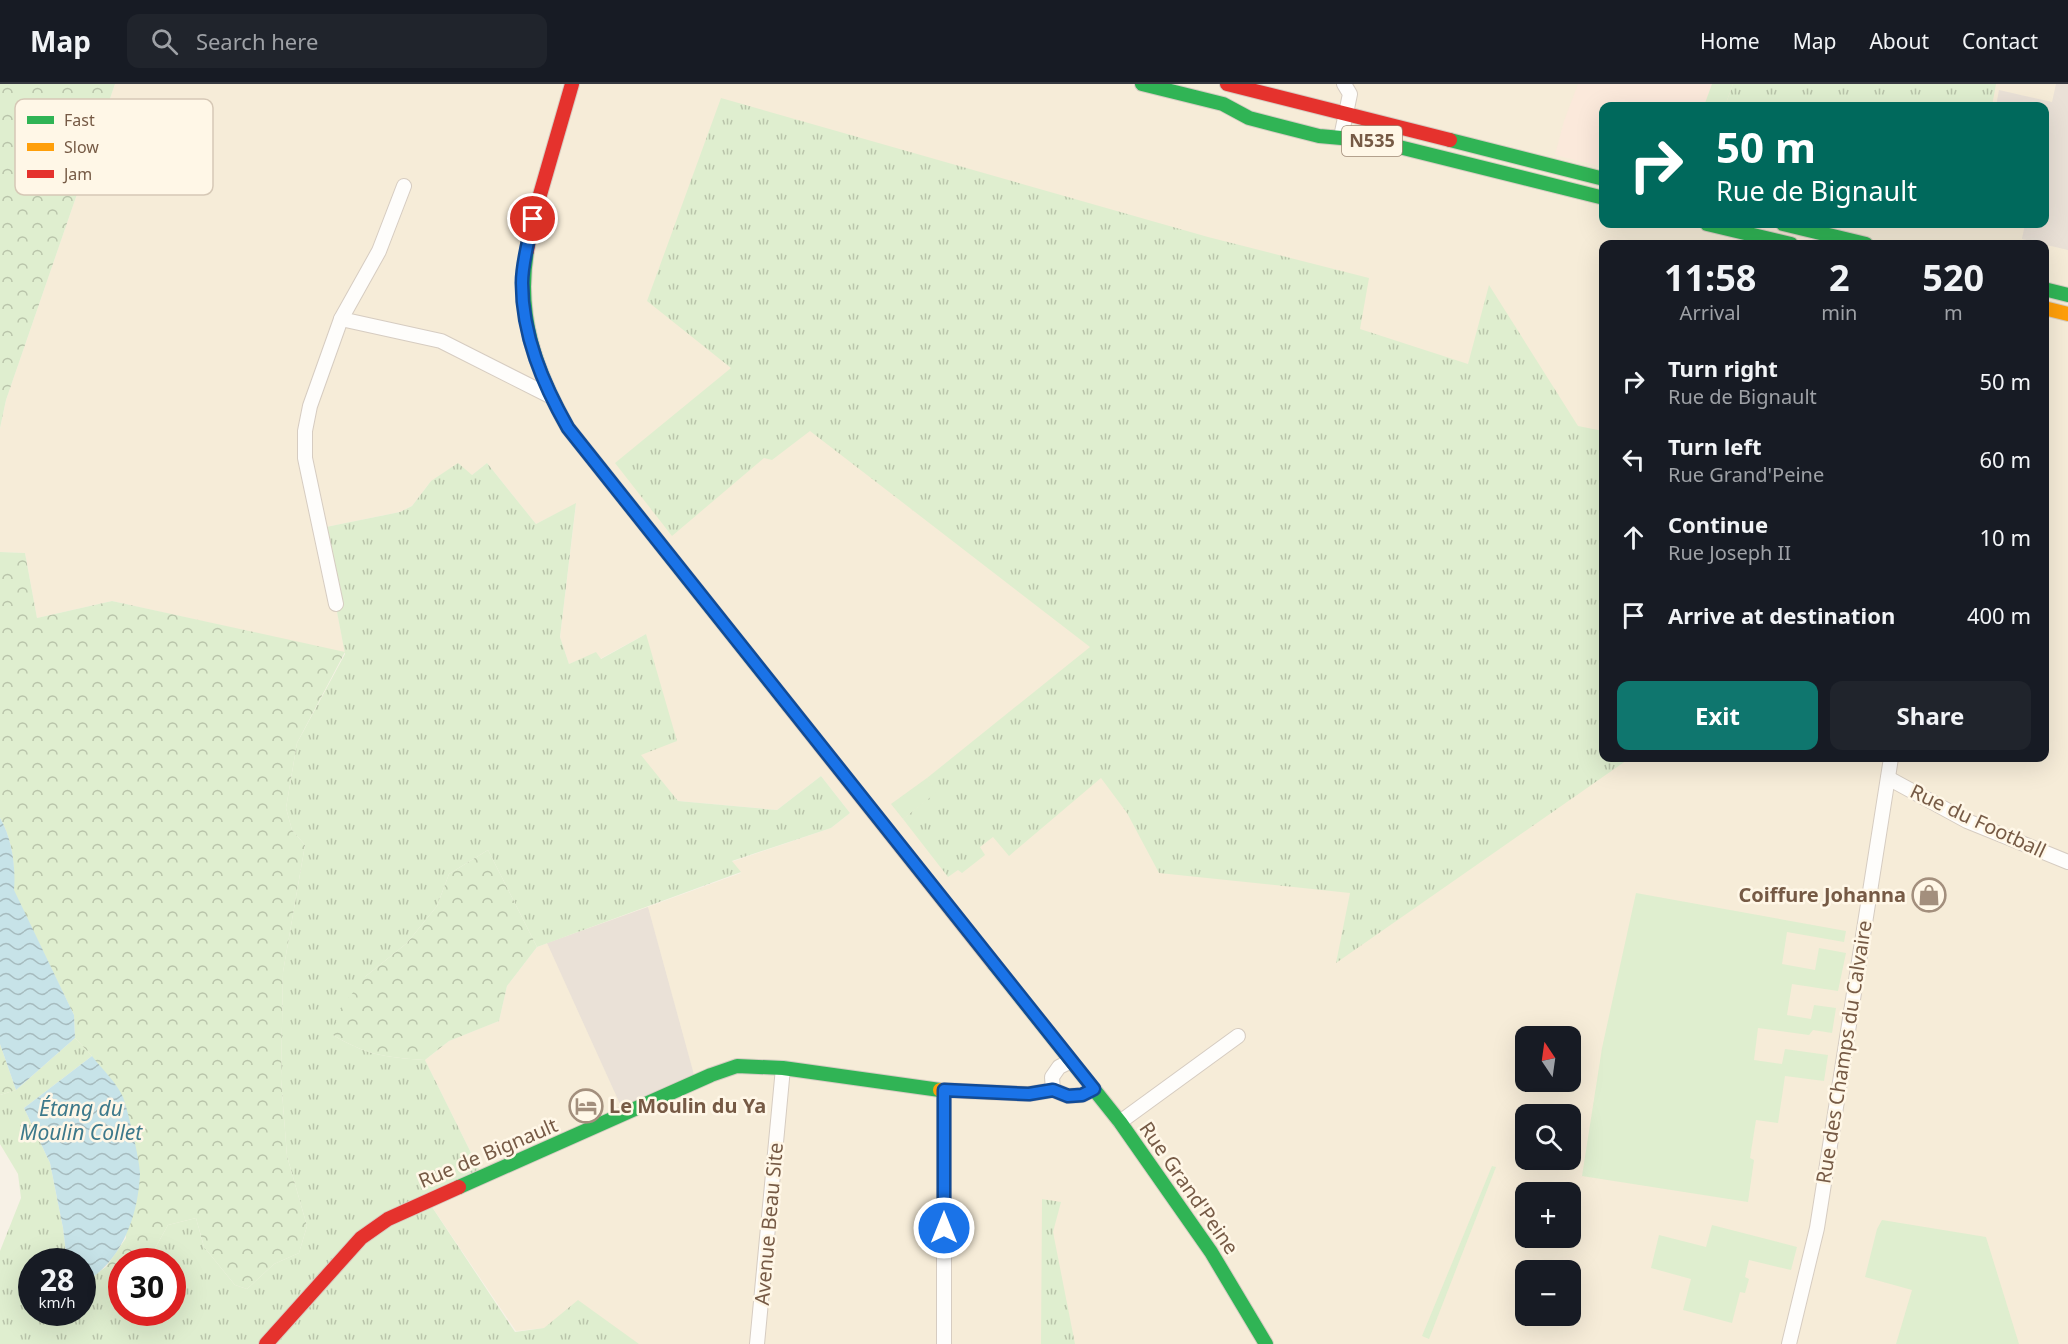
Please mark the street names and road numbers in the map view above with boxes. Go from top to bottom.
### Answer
road number: N535 [1342,126,1402,156]
street label: Rue du Football [1906,777,2050,864]
street label: Rue des Champs du Calvaire [1809,918,1878,1185]
street label: Rue de Bignault [414,1111,562,1194]
street label: Rue Grand'Peine [1134,1116,1245,1259]
street label: Avenue Beau Site [748,1142,789,1306]

